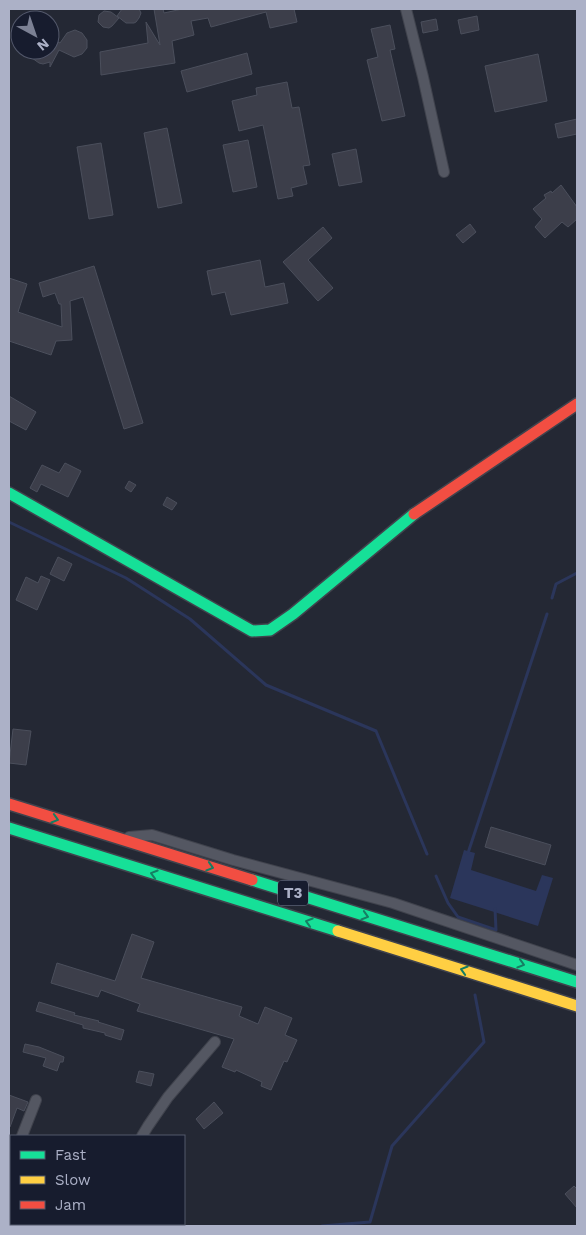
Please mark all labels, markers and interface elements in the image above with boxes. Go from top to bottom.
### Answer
north arrow [10,10,60,60]
text: N [34,35,52,54]
one-way arrow [51,813,59,823]
one-way arrow [206,862,214,872]
one-way arrow [150,869,158,879]
road number: T3 [278,880,308,906]
one-way arrow [361,910,369,920]
one-way arrow [305,918,313,928]
one-way arrow [516,959,524,969]
one-way arrow [460,966,469,976]
legend [10,1135,185,1225]
text: Fast [55,1146,87,1164]
text: Slow [55,1171,91,1189]
text: Jam [55,1196,86,1214]

